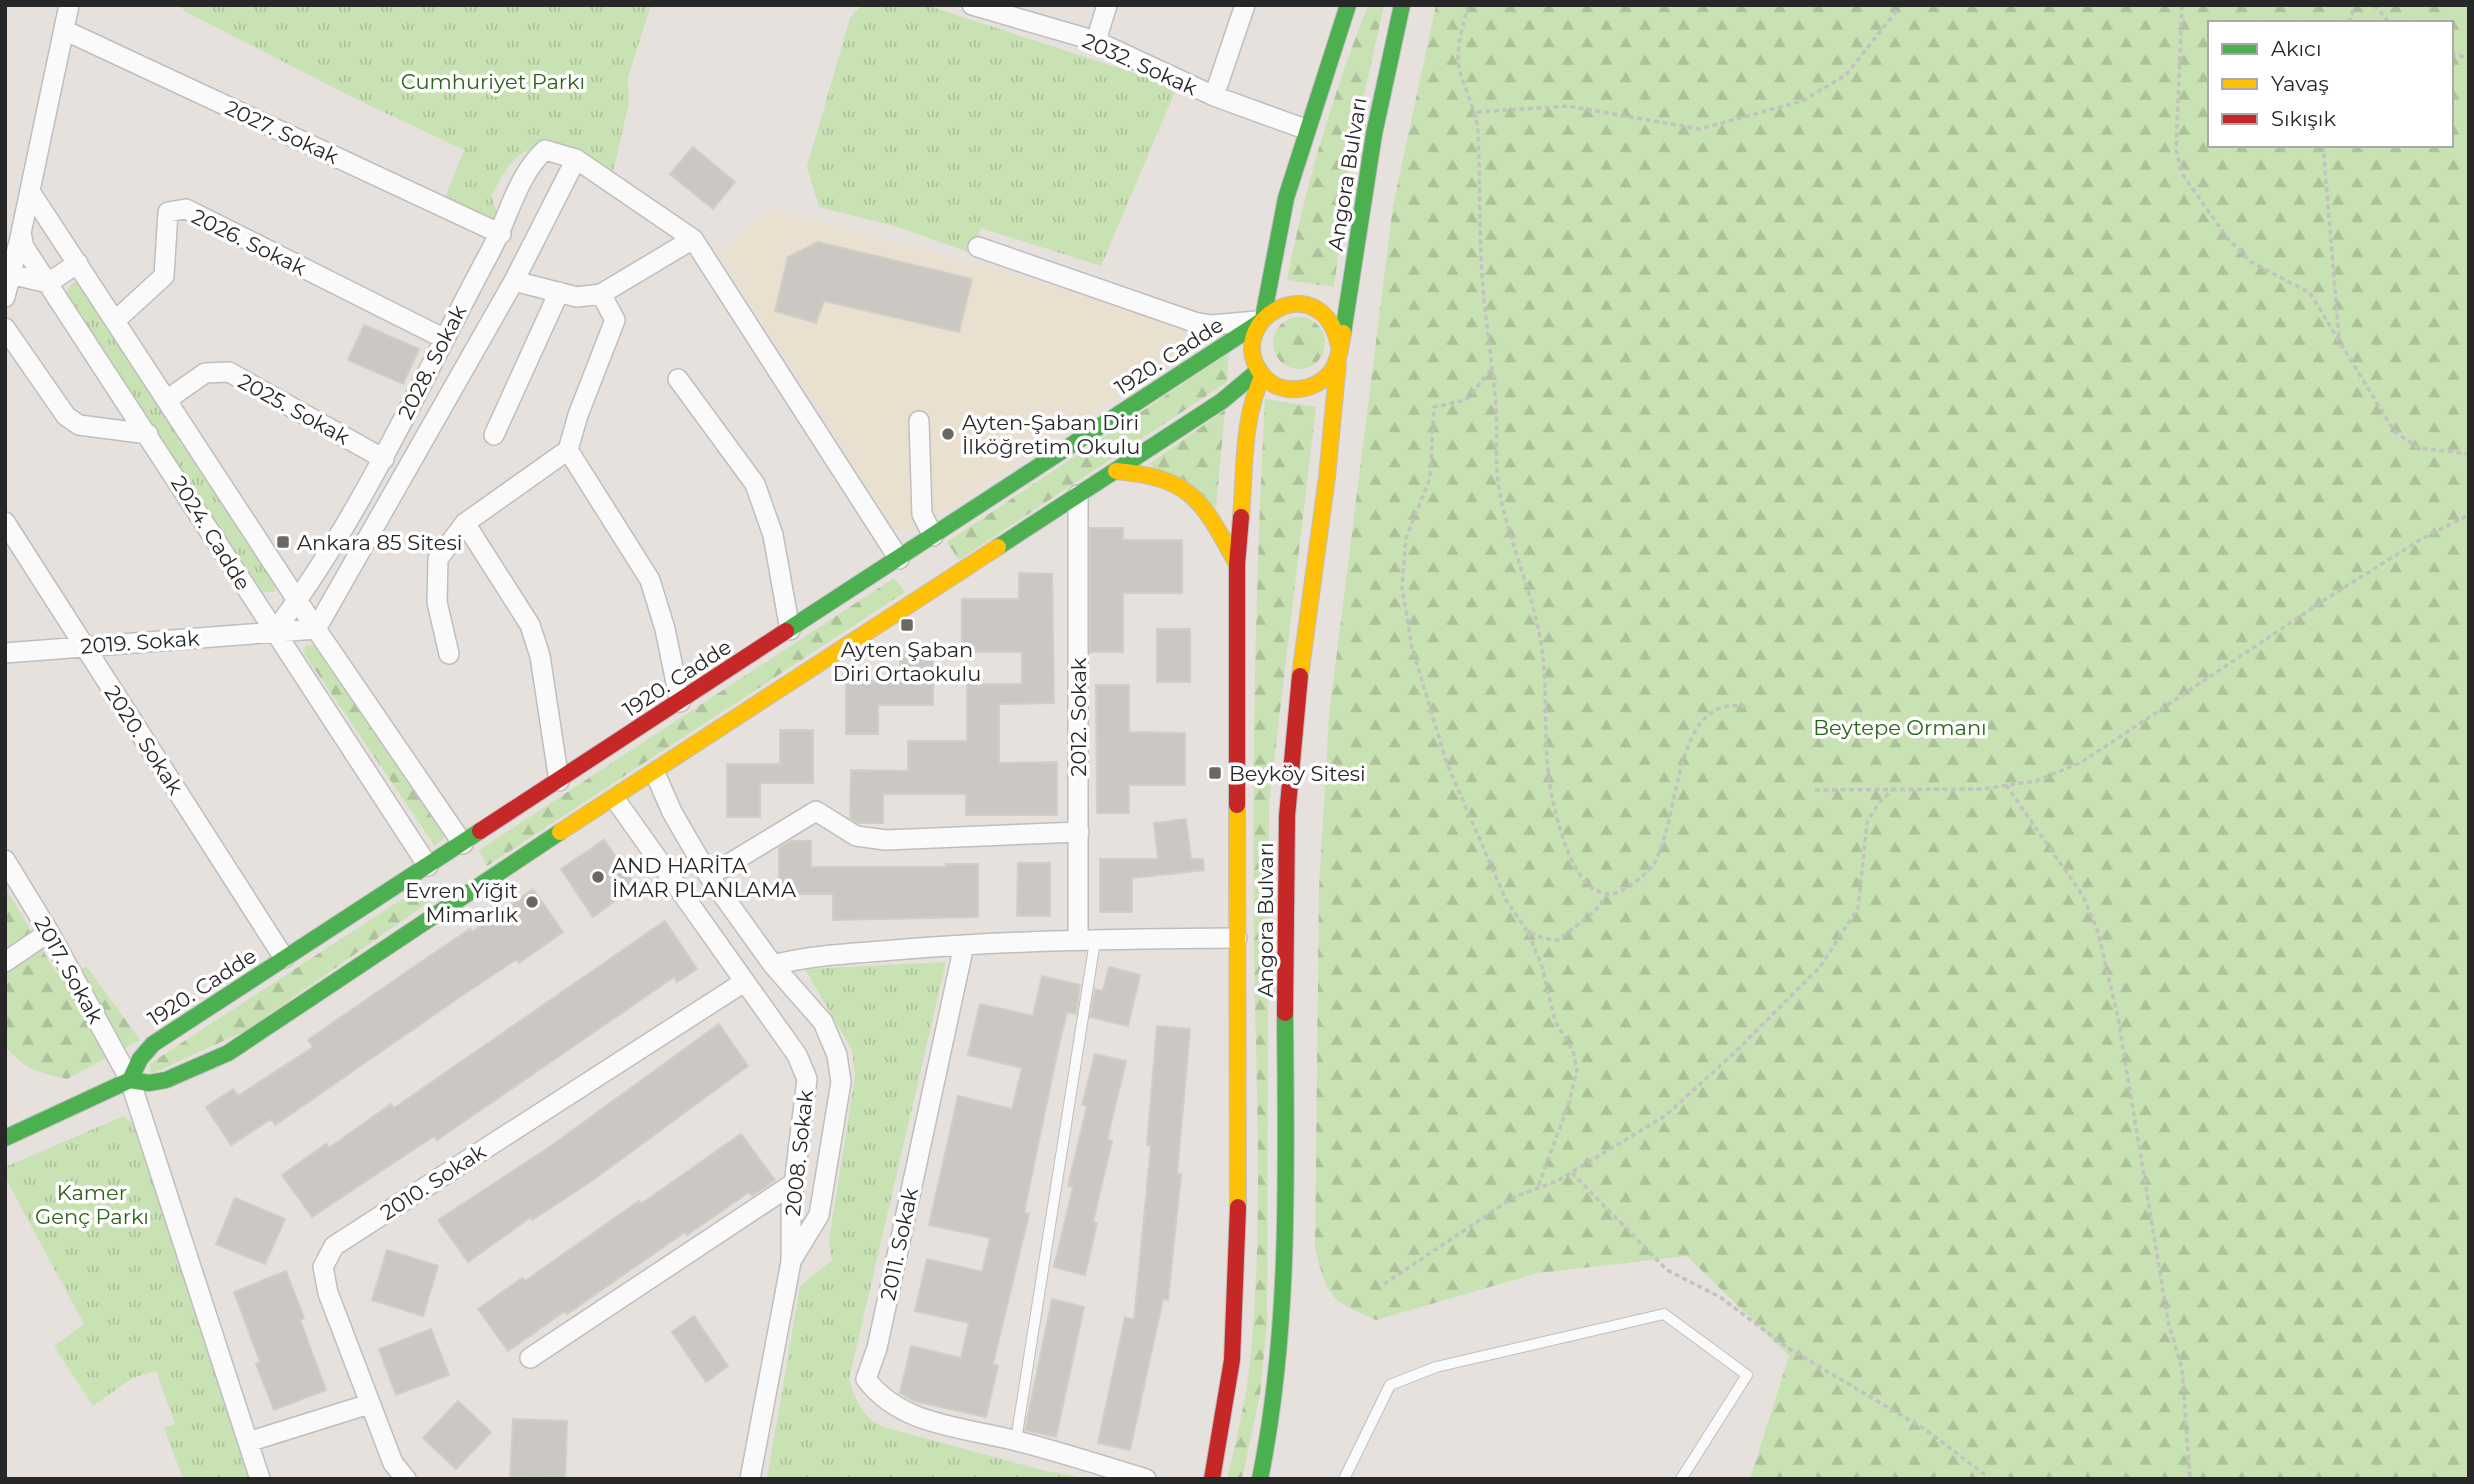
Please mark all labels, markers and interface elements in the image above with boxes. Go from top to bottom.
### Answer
legend [2208,21,2453,147]
street label: 2032. Sokak [1079,28,1202,101]
text: Akıcı [2271,36,2322,61]
park label: Cumhuriyet Parkı [401,69,585,94]
text: Yavaş [2271,71,2329,96]
street label: 2027. Sokak [221,95,343,169]
street label: Angora Bulvarı [1323,95,1371,253]
text: Sıkışık [2271,106,2337,131]
street label: 2026. Sokak [188,204,311,281]
street label: 2028. Sokak [393,300,472,423]
street label: 1920. Cadde [1110,312,1228,400]
street label: 2025. Sokak [234,368,354,450]
place label: Ayten-Şaban Diri İlköğretim Okulu [962,410,1140,459]
marker: Ayten-Şaban Diri İlköğretim Okulu [940,426,956,442]
street label: 2024. Cadde [166,471,256,595]
place label: Ankara 85 Sitesi [297,530,462,555]
marker: Ankara 85 Sitesi [275,534,291,550]
marker: Ayten Şaban Diri Ortaokulu [899,617,915,633]
street label: 2019. Sokak [80,625,201,659]
street label: 1920. Cadde [618,634,736,722]
place label: Ayten Şaban Diri Ortaokulu [833,637,981,686]
street label: 2012. Sokak [1066,657,1091,776]
street label: 2020. Sokak [100,681,189,799]
park label: Beytepe Ormanı [1813,715,1987,740]
place label: Beyköy Sitesi [1229,761,1366,786]
marker: Beyköy Sitesi [1207,765,1223,781]
street label: Angora Bulvarı [1253,842,1278,998]
place label: AND HARİTA İMAR PLANLAMA [612,853,797,902]
marker: AND HARİTA İMAR PLANLAMA [590,869,606,885]
place label: Evren Yiğit Mimarlık [405,878,518,927]
marker: Evren Yiğit Mimarlık [524,894,540,910]
street label: 2017. Sokak [29,912,109,1028]
street label: 1920. Cadde [143,943,261,1031]
street label: 2008. Sokak [780,1088,818,1217]
street label: 2010. Sokak [376,1139,491,1225]
park label: Kamer Genç Parkı [35,1180,149,1229]
street label: 2011. Sokak [875,1185,923,1302]

